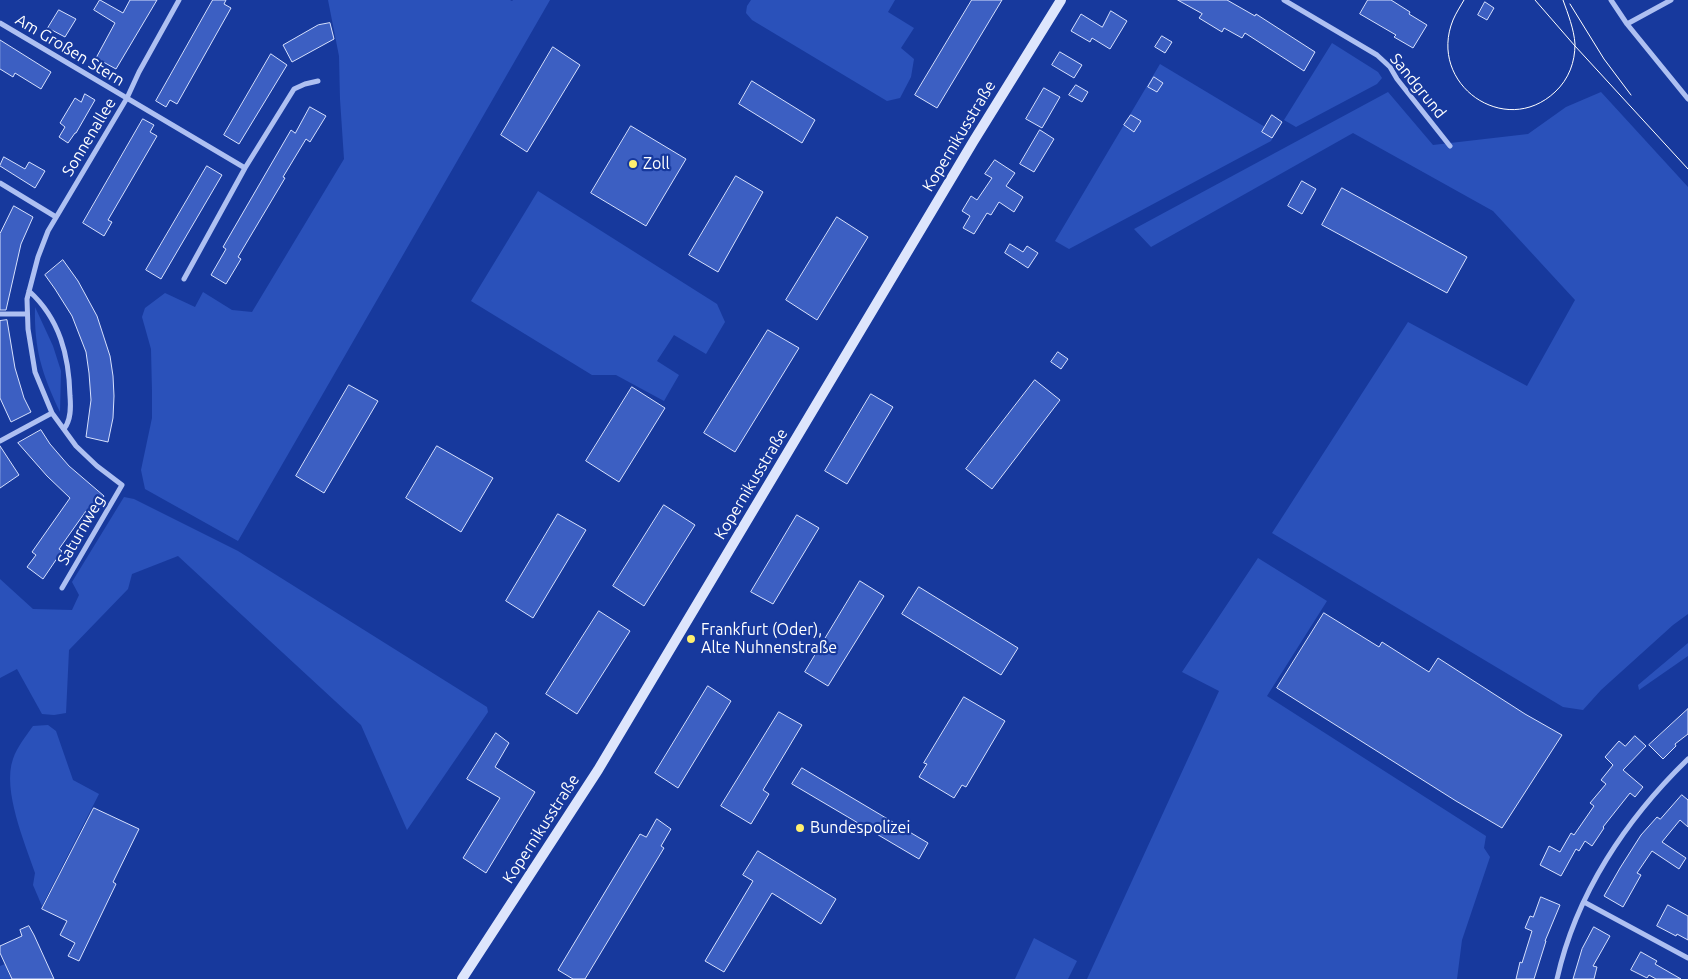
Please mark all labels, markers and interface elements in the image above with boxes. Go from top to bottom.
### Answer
street label: Am Großen Stern [12,10,128,90]
street label: Sandgrund [1386,50,1450,122]
street label: Kopernikusstraße [918,77,1000,195]
street label: Sonnenallee [58,94,120,180]
place label: Zoll [643,154,670,174]
marker: Zoll [627,158,639,170]
street label: Kopernikusstraße [710,425,792,543]
street label: Saturnweg [53,492,109,568]
place label: Frankfurt (Oder), Alte Nuhnenstraße [701,620,837,658]
marker: Frankfurt (Oder), Alte Nuhnenstraße [685,633,697,645]
street label: Kopernikusstraße [499,771,583,887]
place label: Bundespolizei [810,818,910,838]
marker: Bundespolizei [794,822,806,834]

